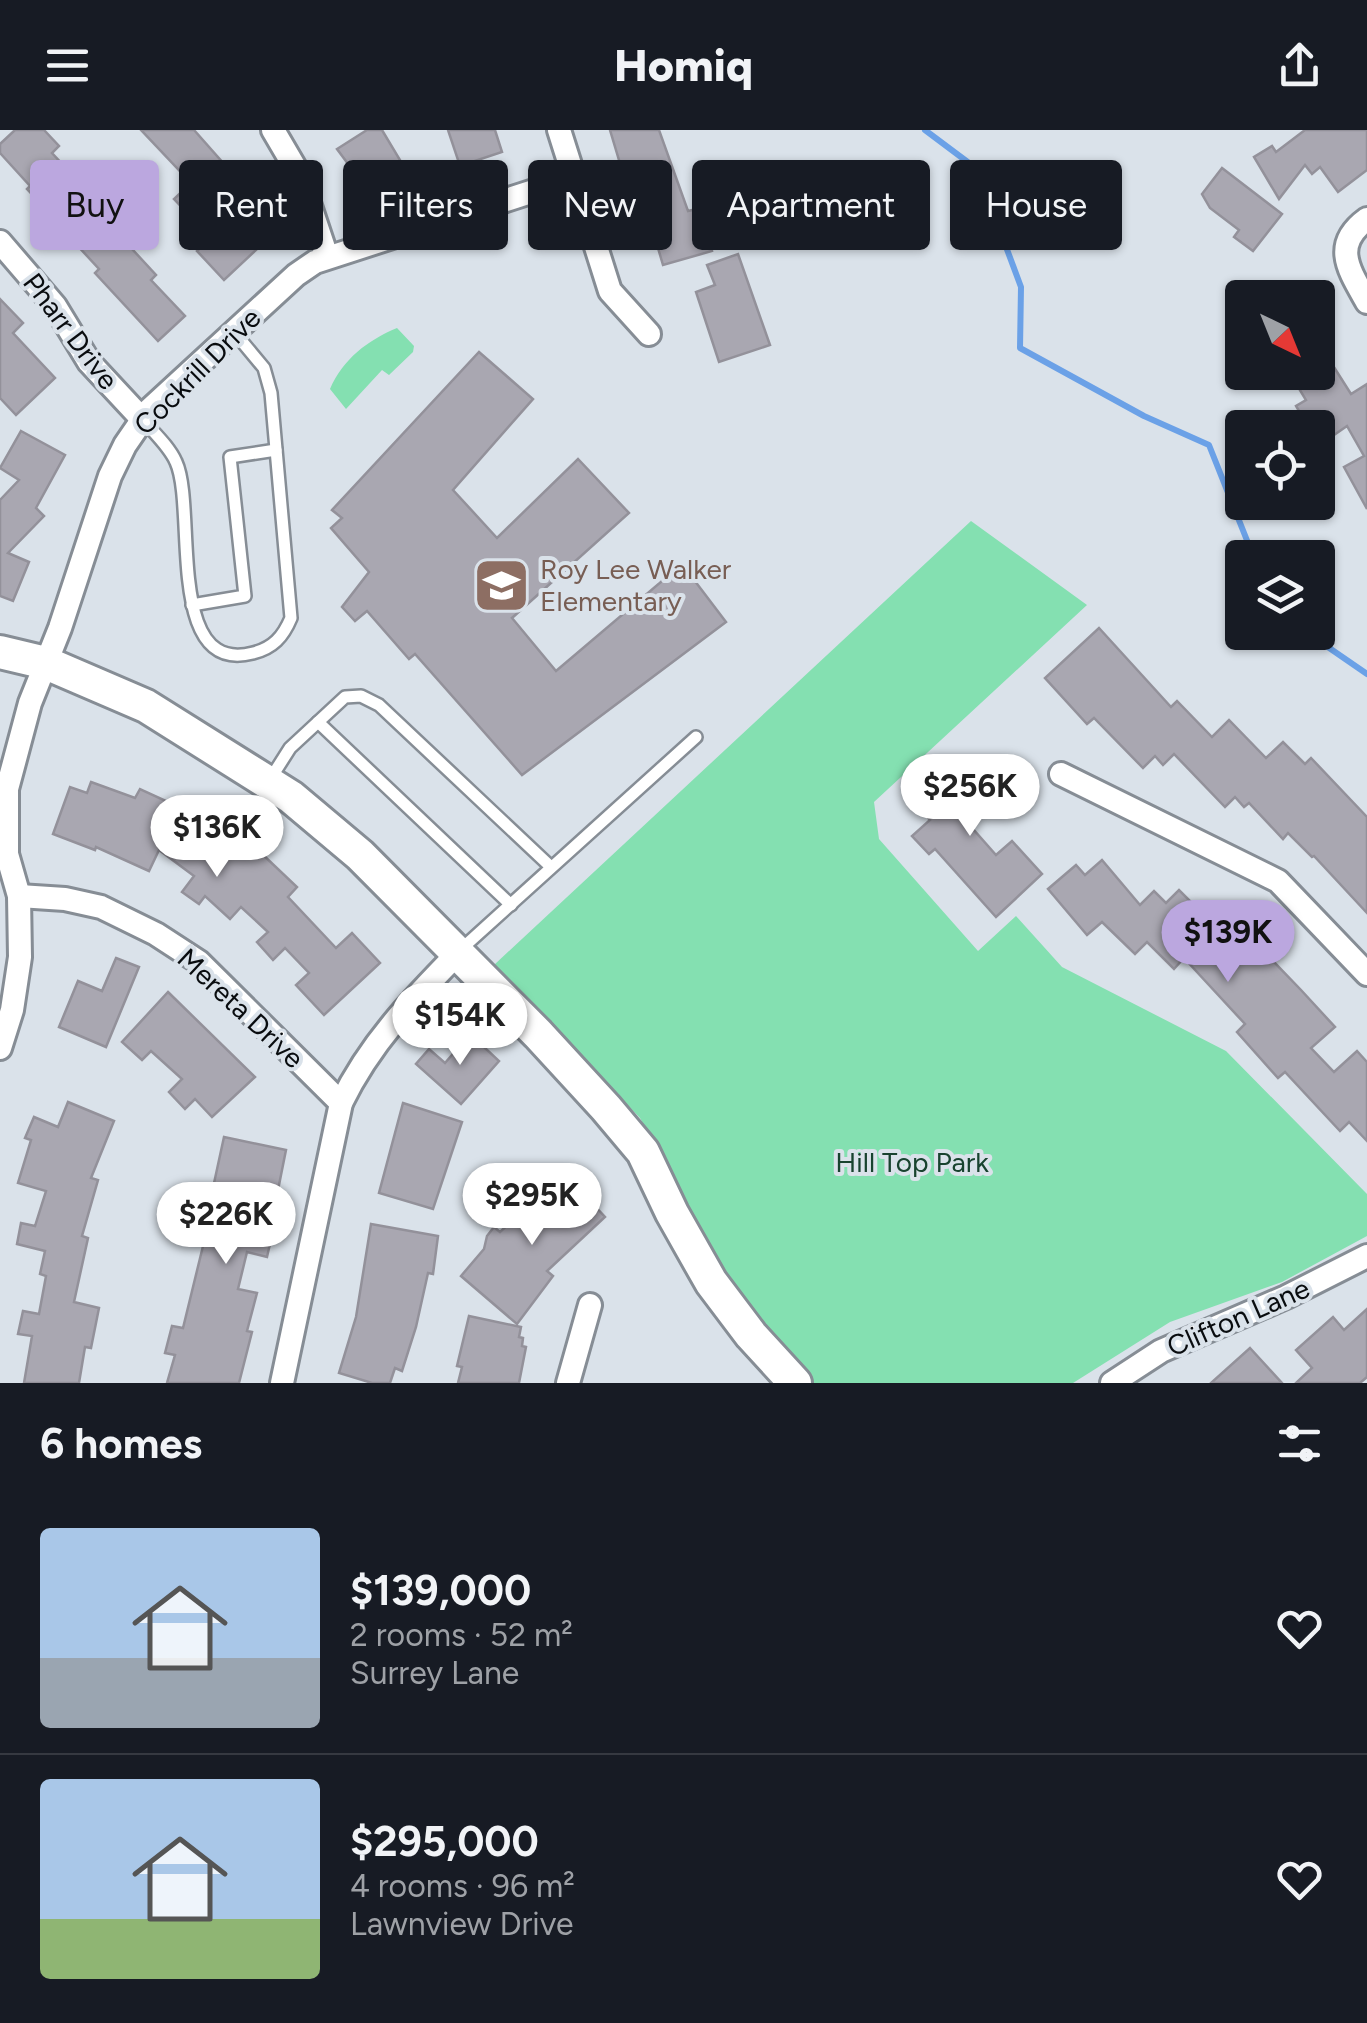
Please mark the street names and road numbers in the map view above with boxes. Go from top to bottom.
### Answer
street label: Pharr Drive [16,266,126,396]
street label: Cockrill Drive [127,301,267,441]
street label: Mereta Drive [171,941,311,1075]
street label: Clifton Lane [1162,1271,1314,1363]

